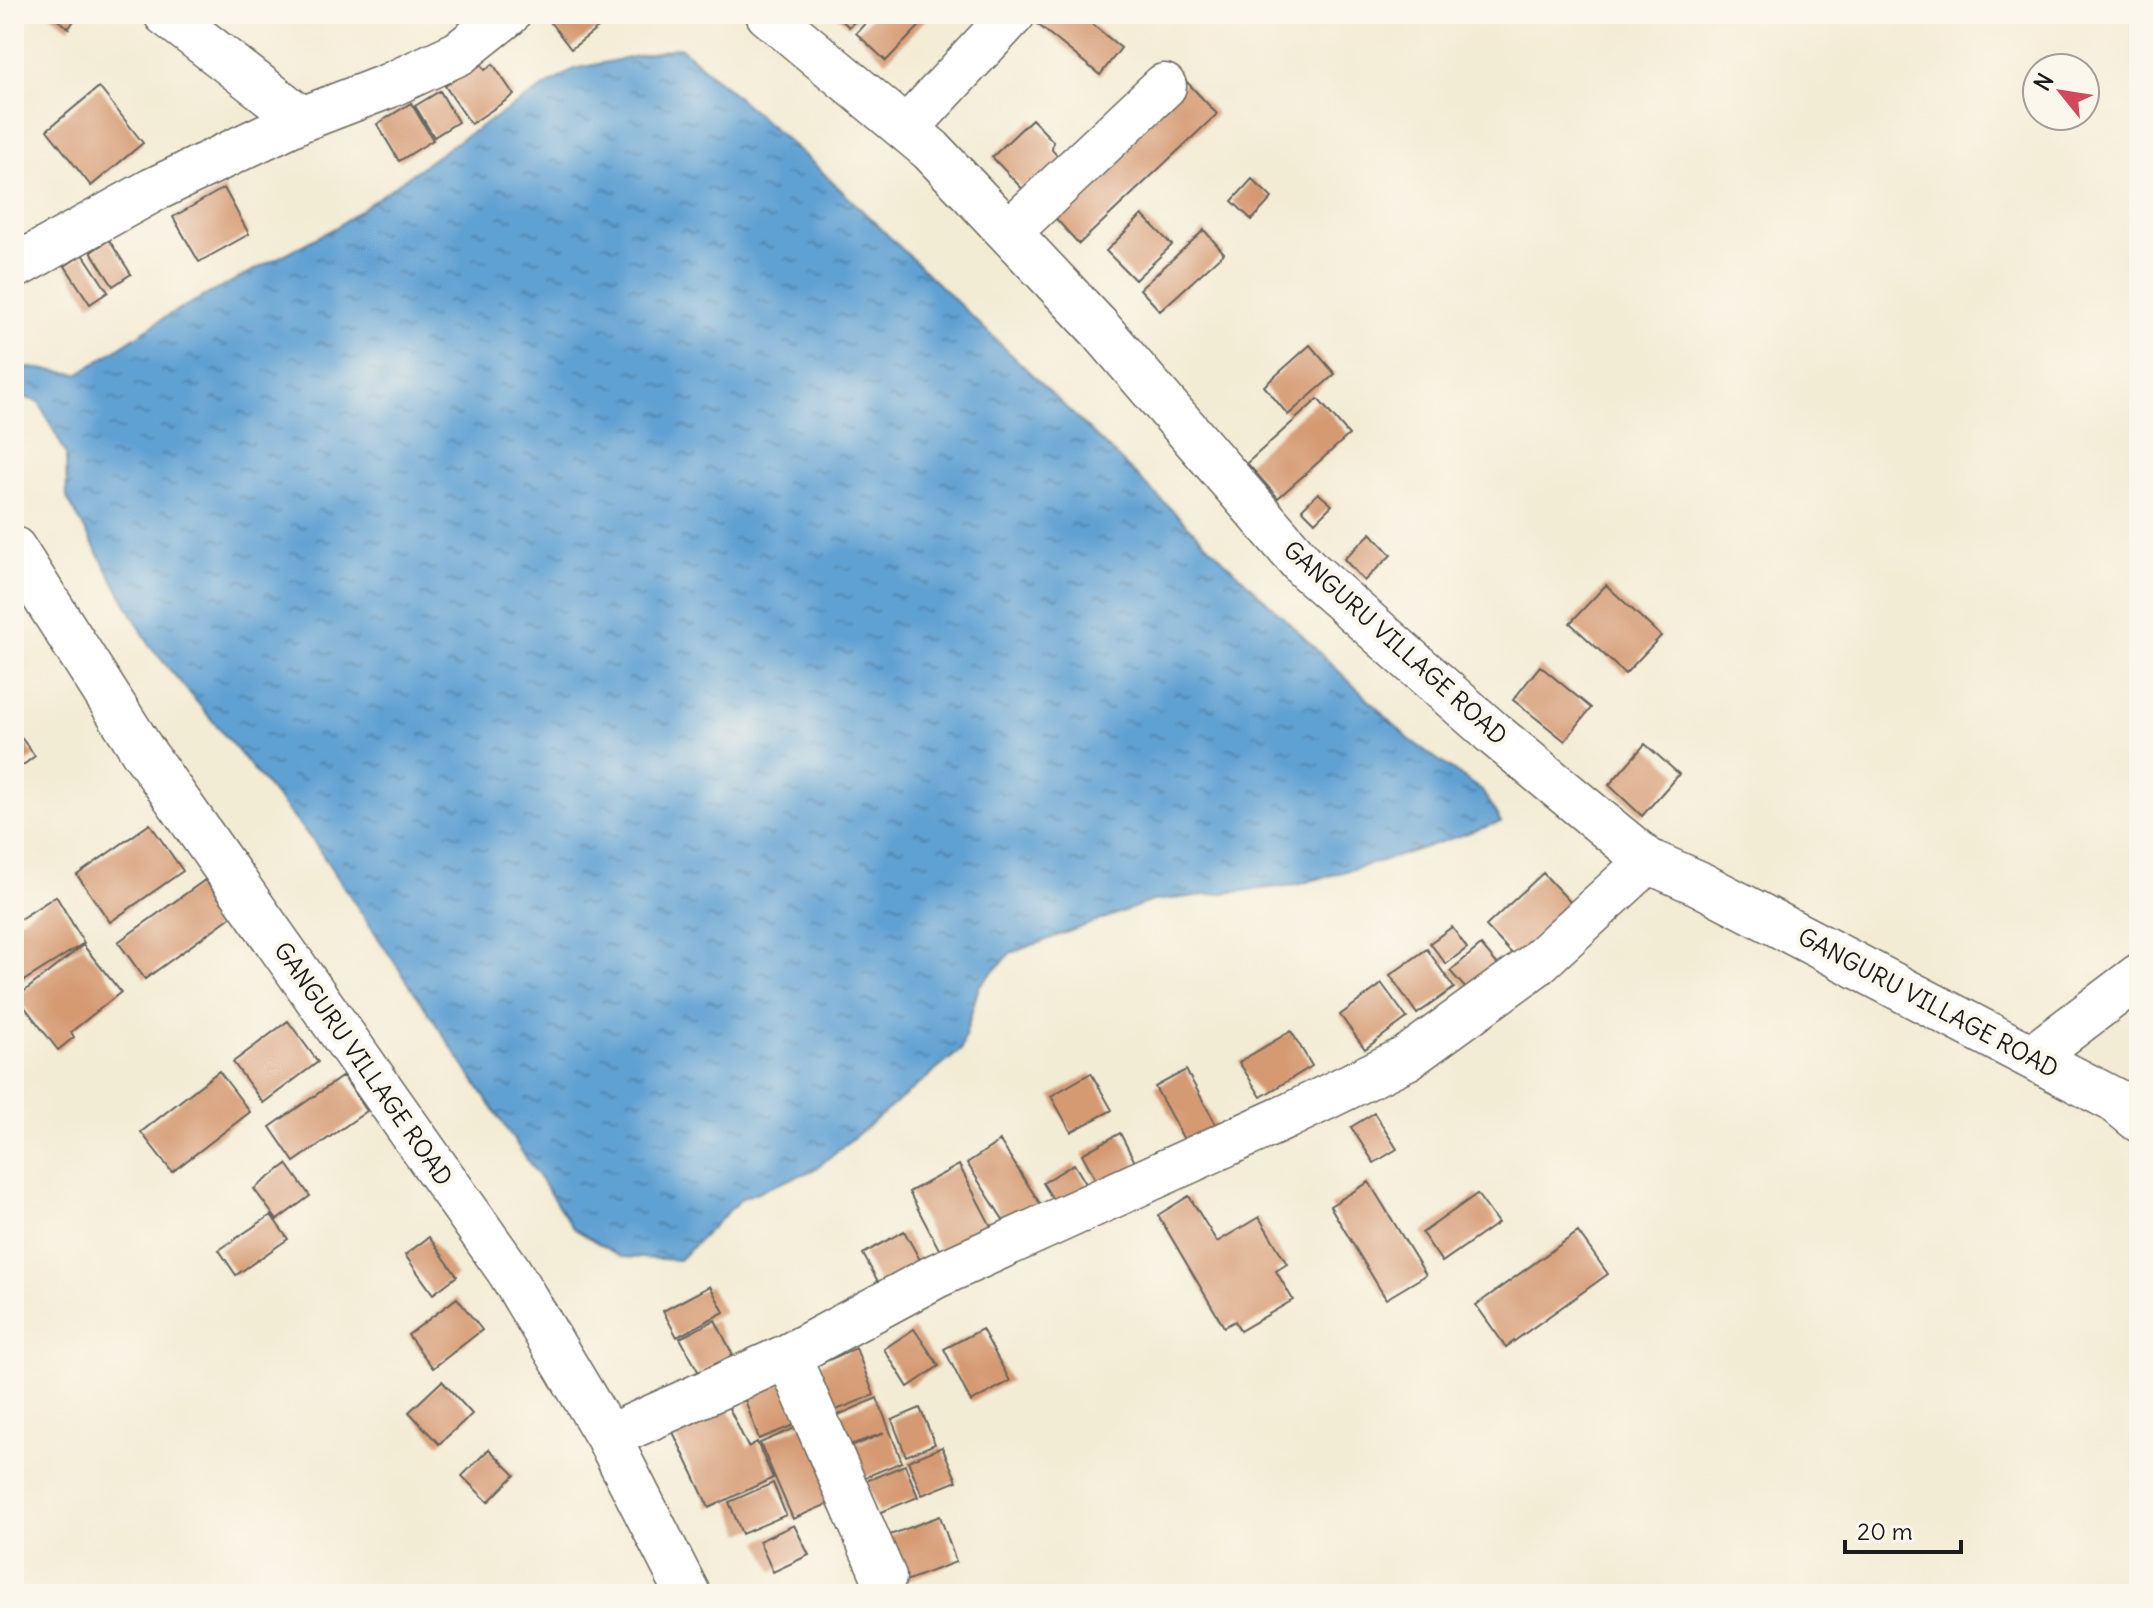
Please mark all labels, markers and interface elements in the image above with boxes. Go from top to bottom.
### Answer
north arrow [2021,52,2101,132]
text: N [2028,68,2060,96]
street label: GANGURU VILLAGE ROAD [1278,534,1514,751]
street label: GANGURU VILLAGE ROAD [1793,921,2064,1084]
street label: GANGURU VILLAGE ROAD [268,936,459,1191]
scale bar [1845,1504,1961,1554]
text: 20 m [1857,1516,1913,1546]

